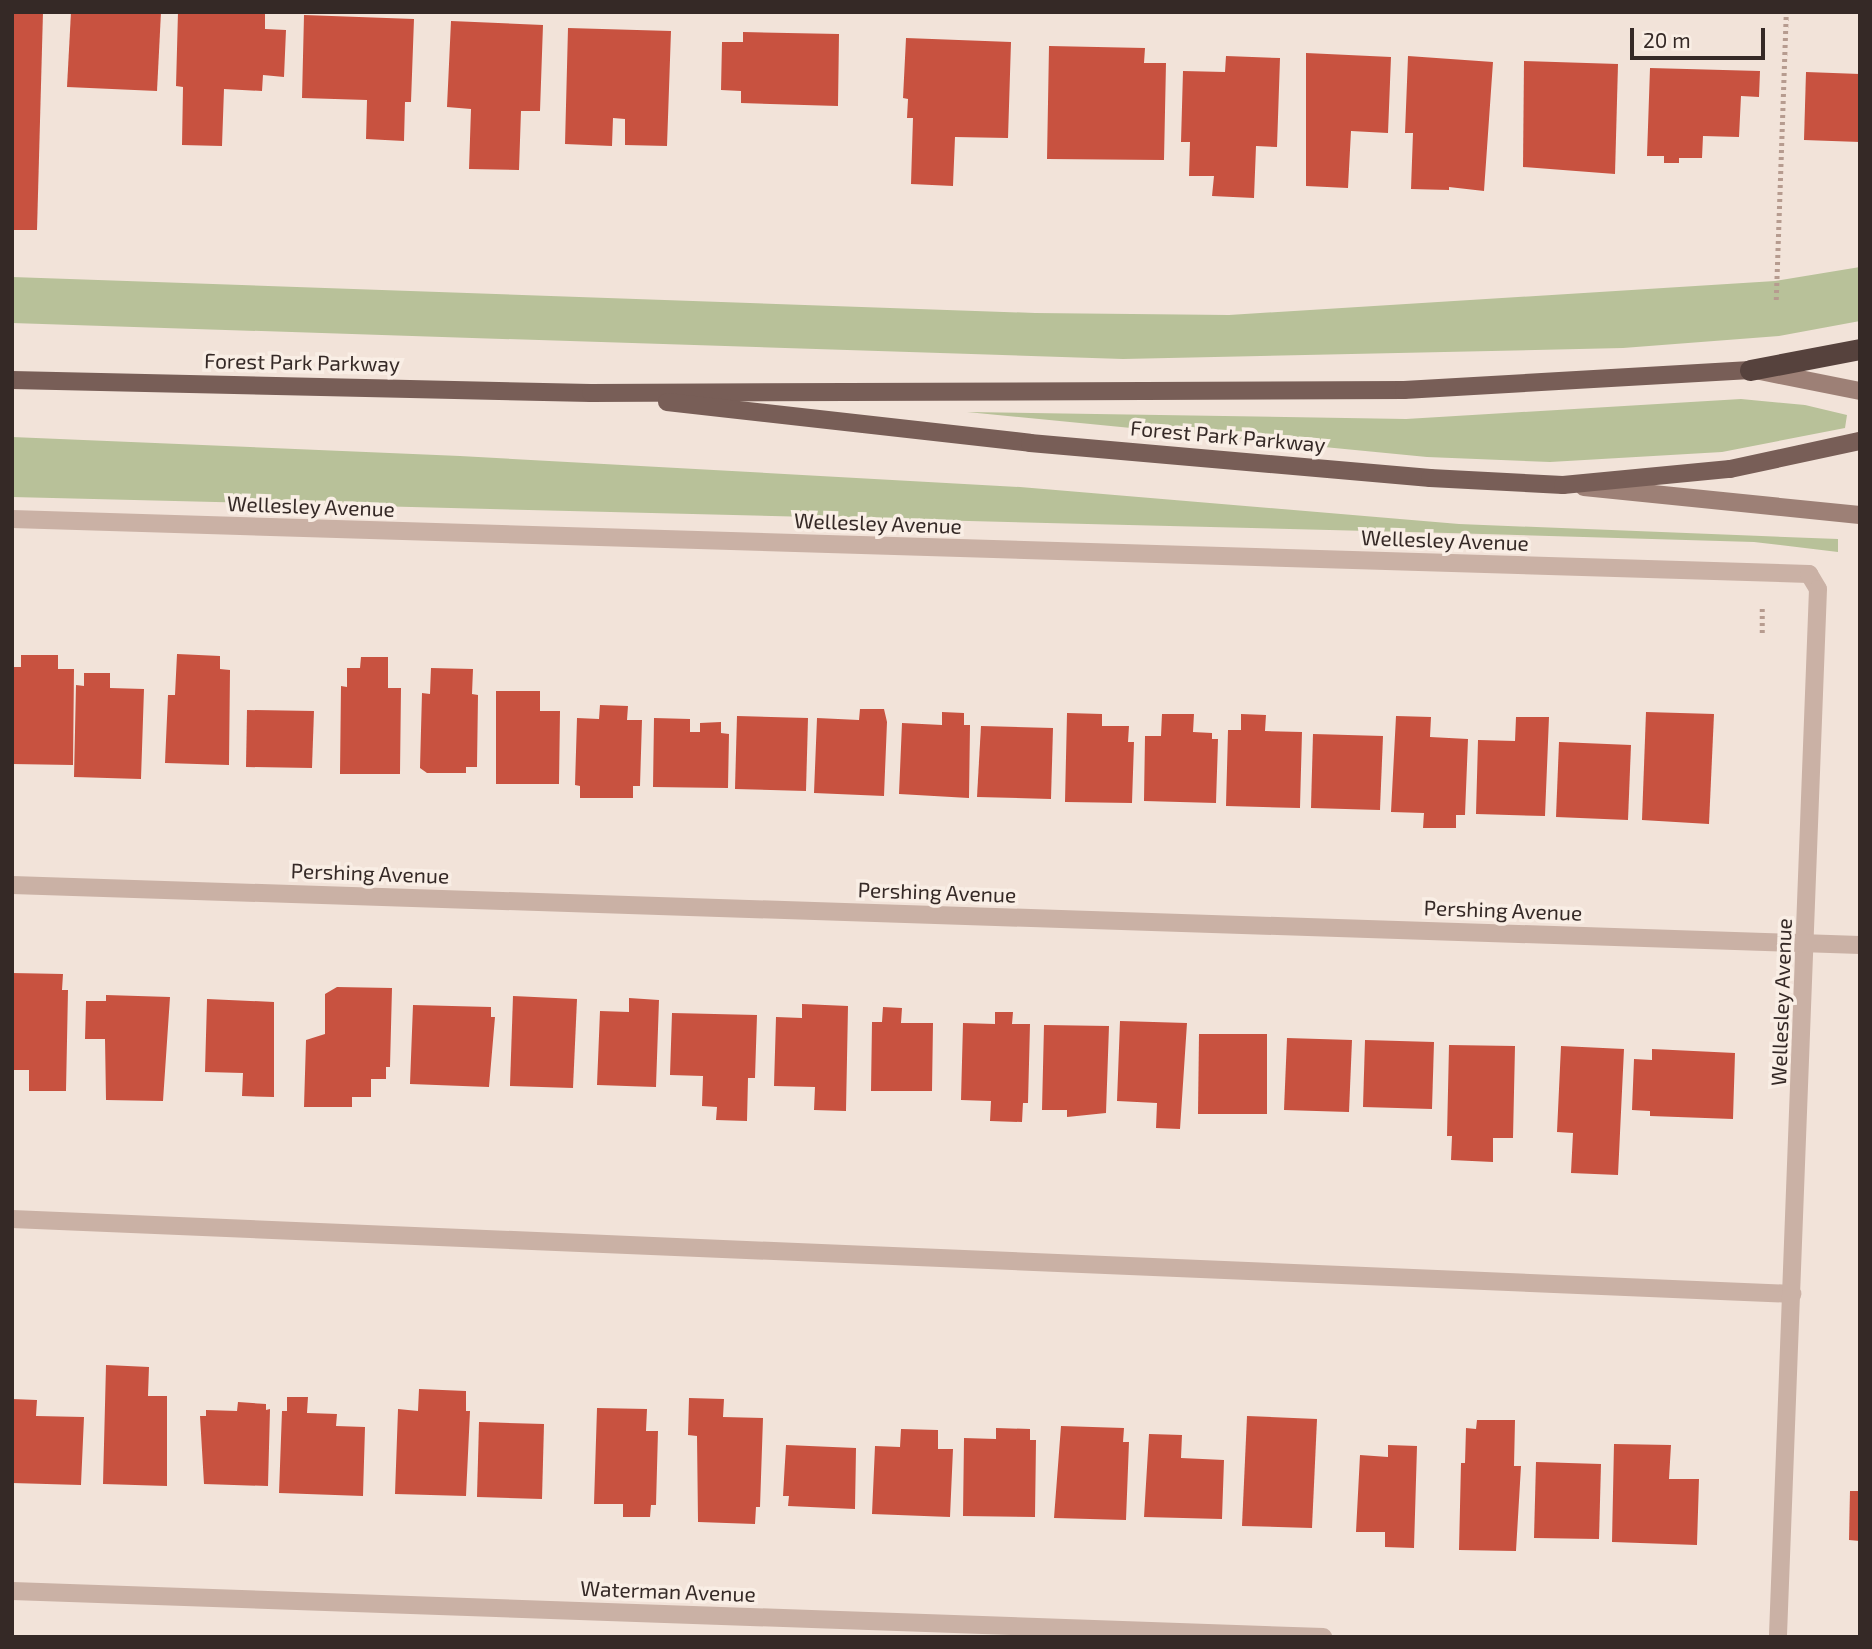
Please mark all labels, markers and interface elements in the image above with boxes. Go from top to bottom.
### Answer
scale bar [1634,14,1769,58]
text: 20 m [1643,27,1691,52]
street label: Forest Park Parkway [204,348,400,376]
street label: Forest Park Parkway [1129,415,1327,457]
street label: Wellesley Avenue [226,490,396,522]
street label: Wellesley Avenue [793,507,963,539]
street label: Wellesley Avenue [1360,524,1530,556]
street label: Pershing Avenue [290,858,450,888]
street label: Pershing Avenue [857,877,1017,907]
street label: Pershing Avenue [1423,895,1583,925]
street label: Wellesley Avenue [1765,917,1797,1087]
street label: Waterman Avenue [580,1575,756,1607]

